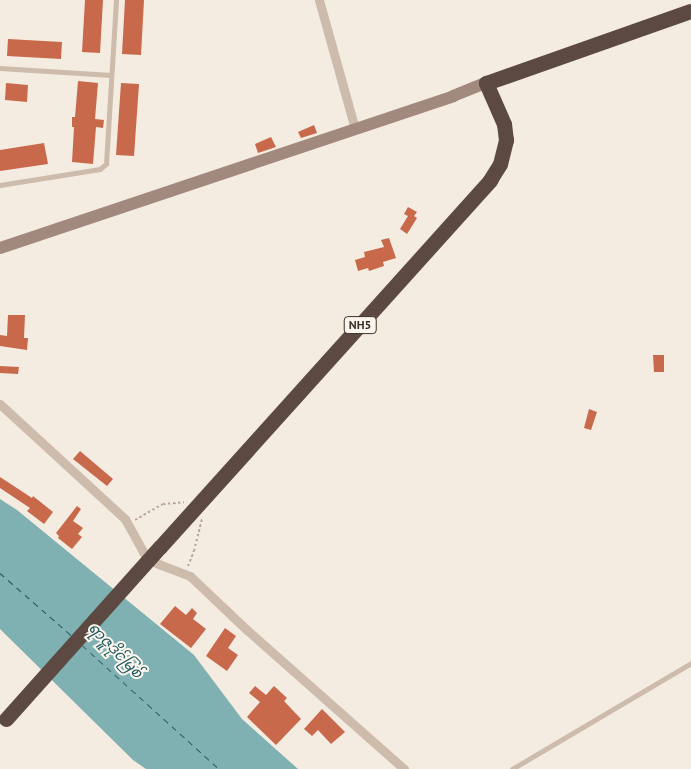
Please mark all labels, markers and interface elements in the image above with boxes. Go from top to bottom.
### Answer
road number: NH5 [344,316,376,334]
water label: ရာဇူဒိုင်မြစ် [85,618,147,682]

